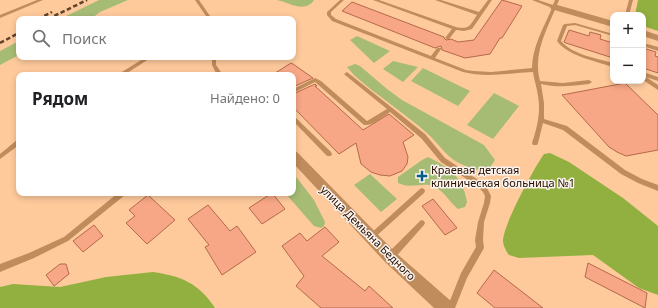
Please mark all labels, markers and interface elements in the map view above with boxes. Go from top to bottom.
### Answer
map controls [610,12,646,84]
button: + [610,12,646,48]
search box [16,16,296,60]
icon: search [30,27,52,49]
text: Поиск [62,28,107,48]
button: − [610,48,646,84]
text: Рядом [32,87,88,110]
text: Найдено: 0 [210,89,280,107]
place label: Краевая детская клиническая больница №1 [431,162,575,190]
marker: Краевая детская клиническая больница №1 [416,170,428,182]
street label: улица Демьяна Бедного [318,182,419,283]

